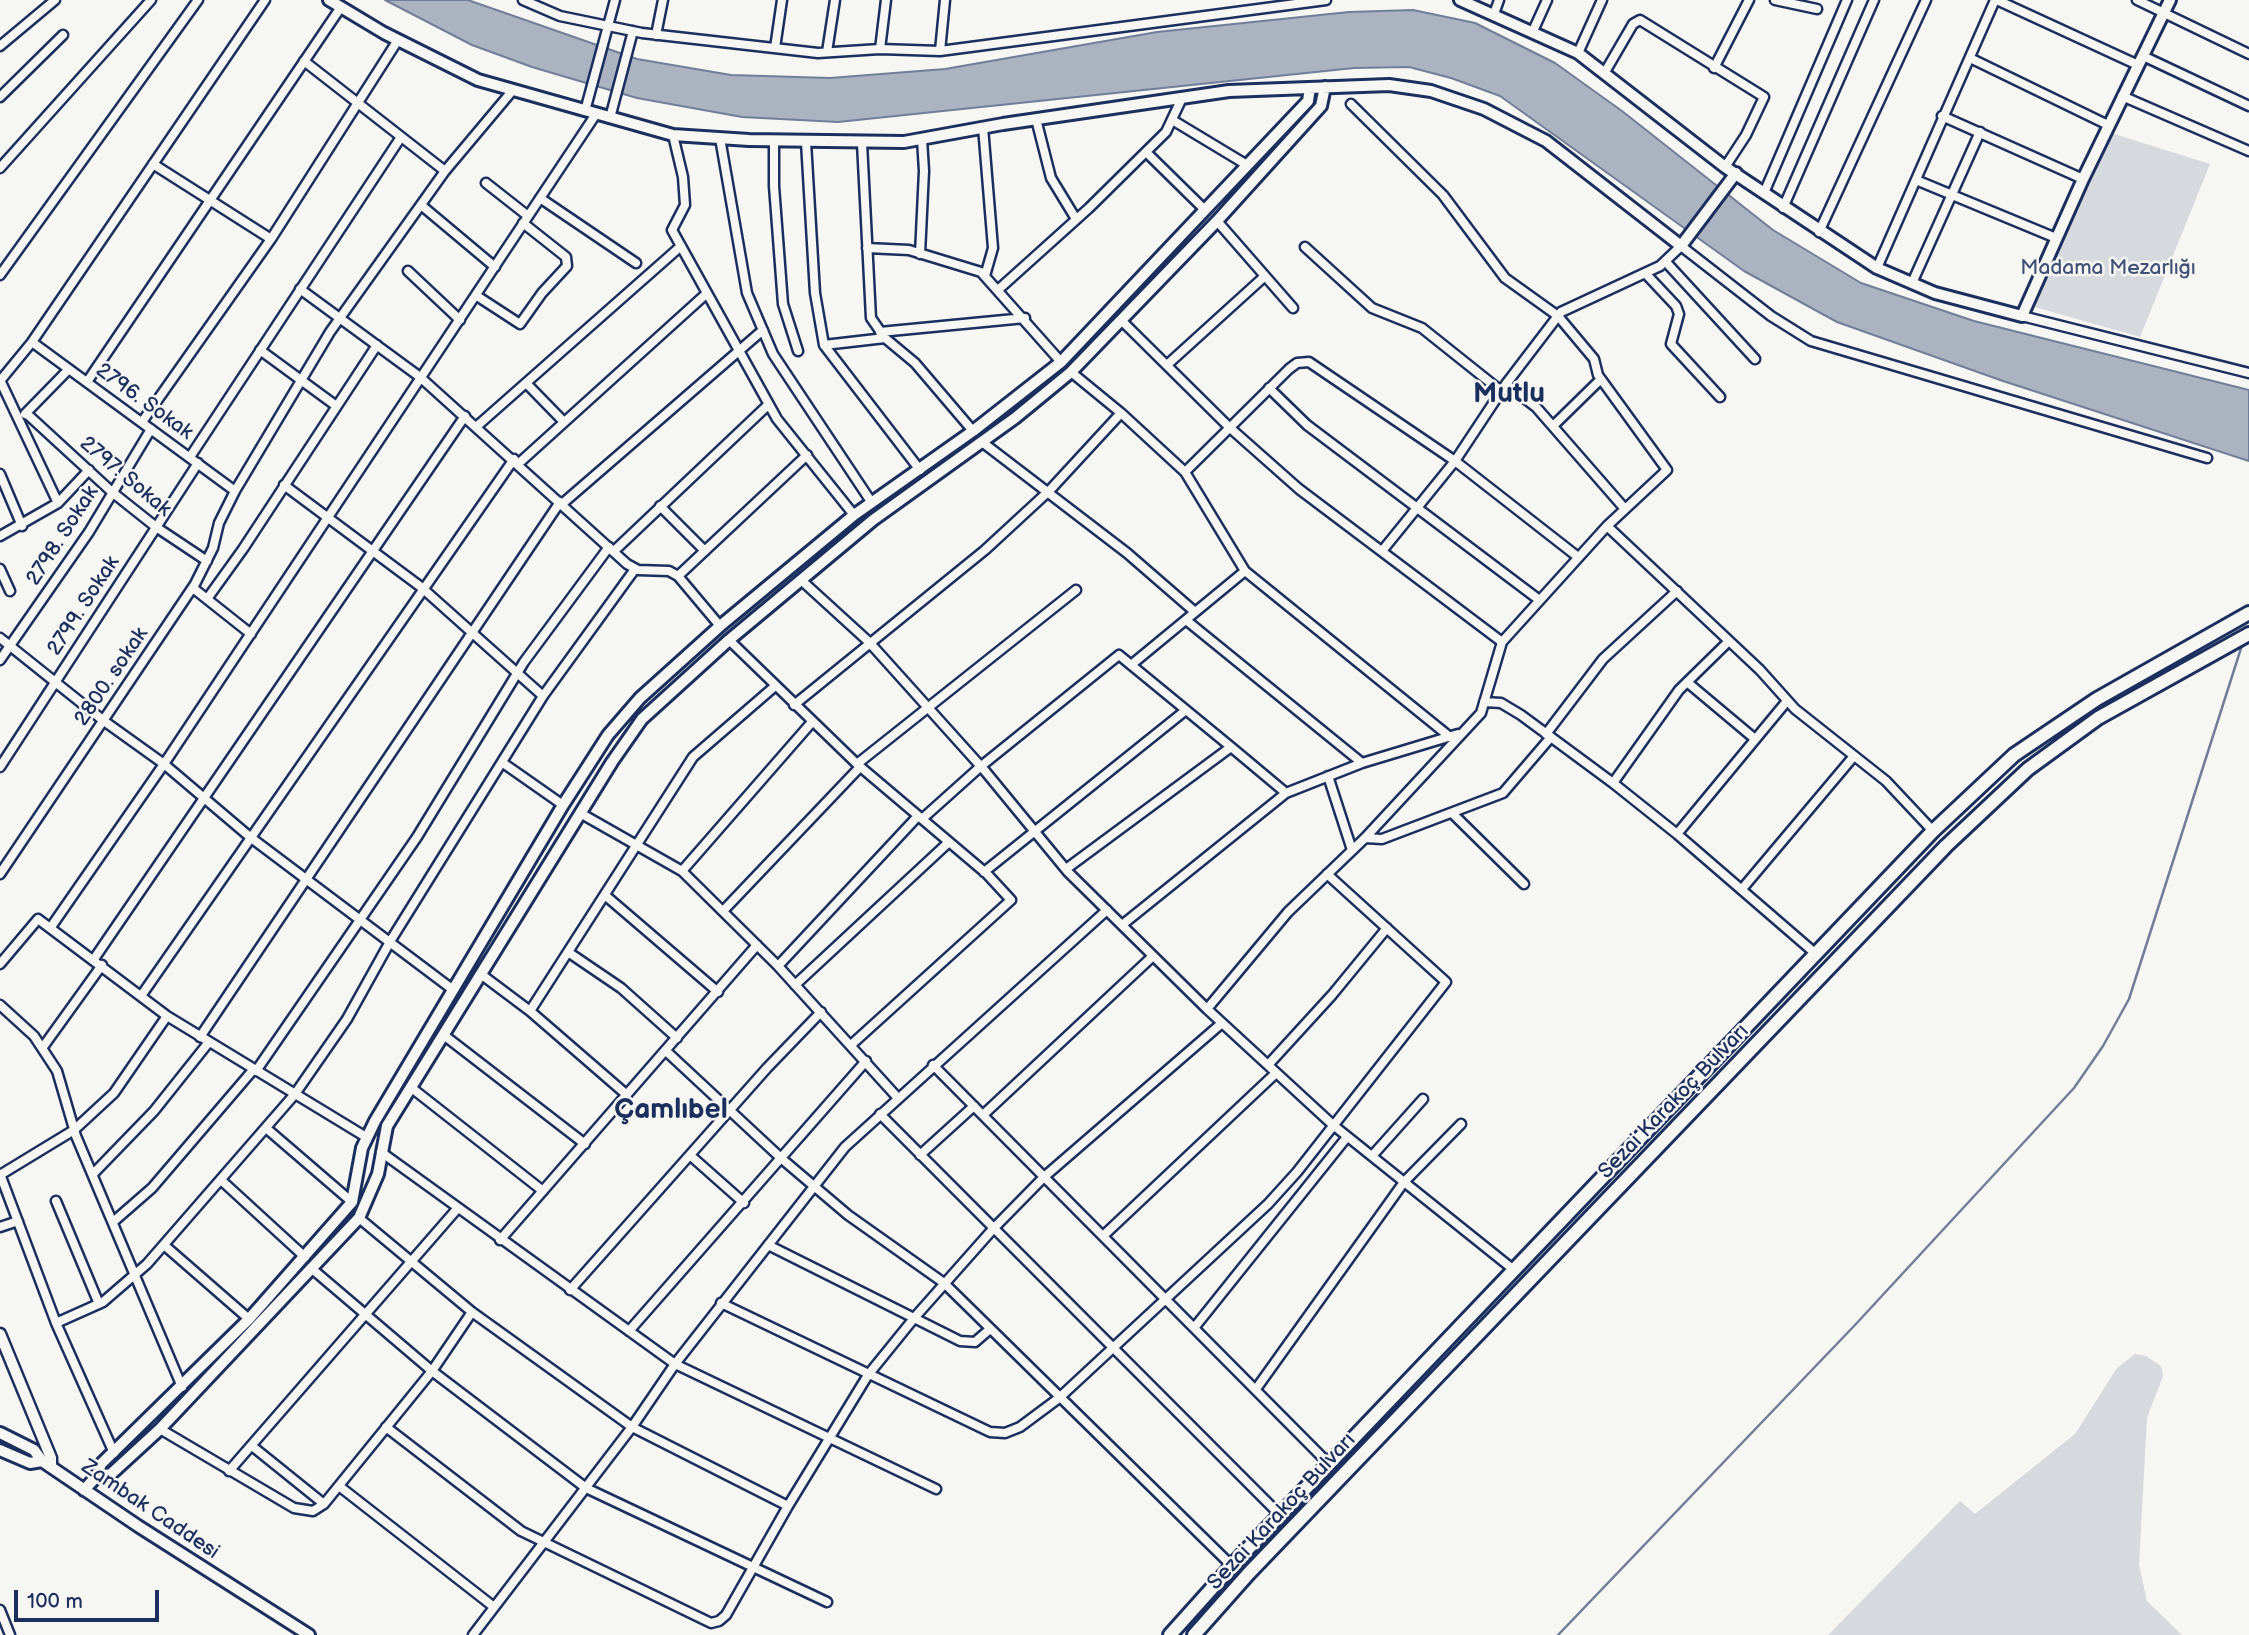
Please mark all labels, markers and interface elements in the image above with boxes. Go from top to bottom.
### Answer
park label: Madama Mezarlığı [2020,256,2196,282]
street label: 2796. Sokak [90,358,198,446]
district label: Mutlu [1473,378,1545,412]
street label: 2797. Sokak [74,431,176,523]
street label: 2798. Sokak [22,482,104,590]
street label: 2799. Sokak [43,552,125,660]
street label: 2800. sokak [70,623,154,731]
street label: Sezai Karakoç Bulvarı [1594,1019,1754,1185]
district label: Çamlıbel [614,1094,728,1128]
street label: Sezai Karakoç Bulvarı [1203,1428,1361,1596]
street label: Zambak Caddesi [76,1455,224,1565]
scale bar [18,1576,163,1620]
text: 100 m [27,1589,83,1614]

